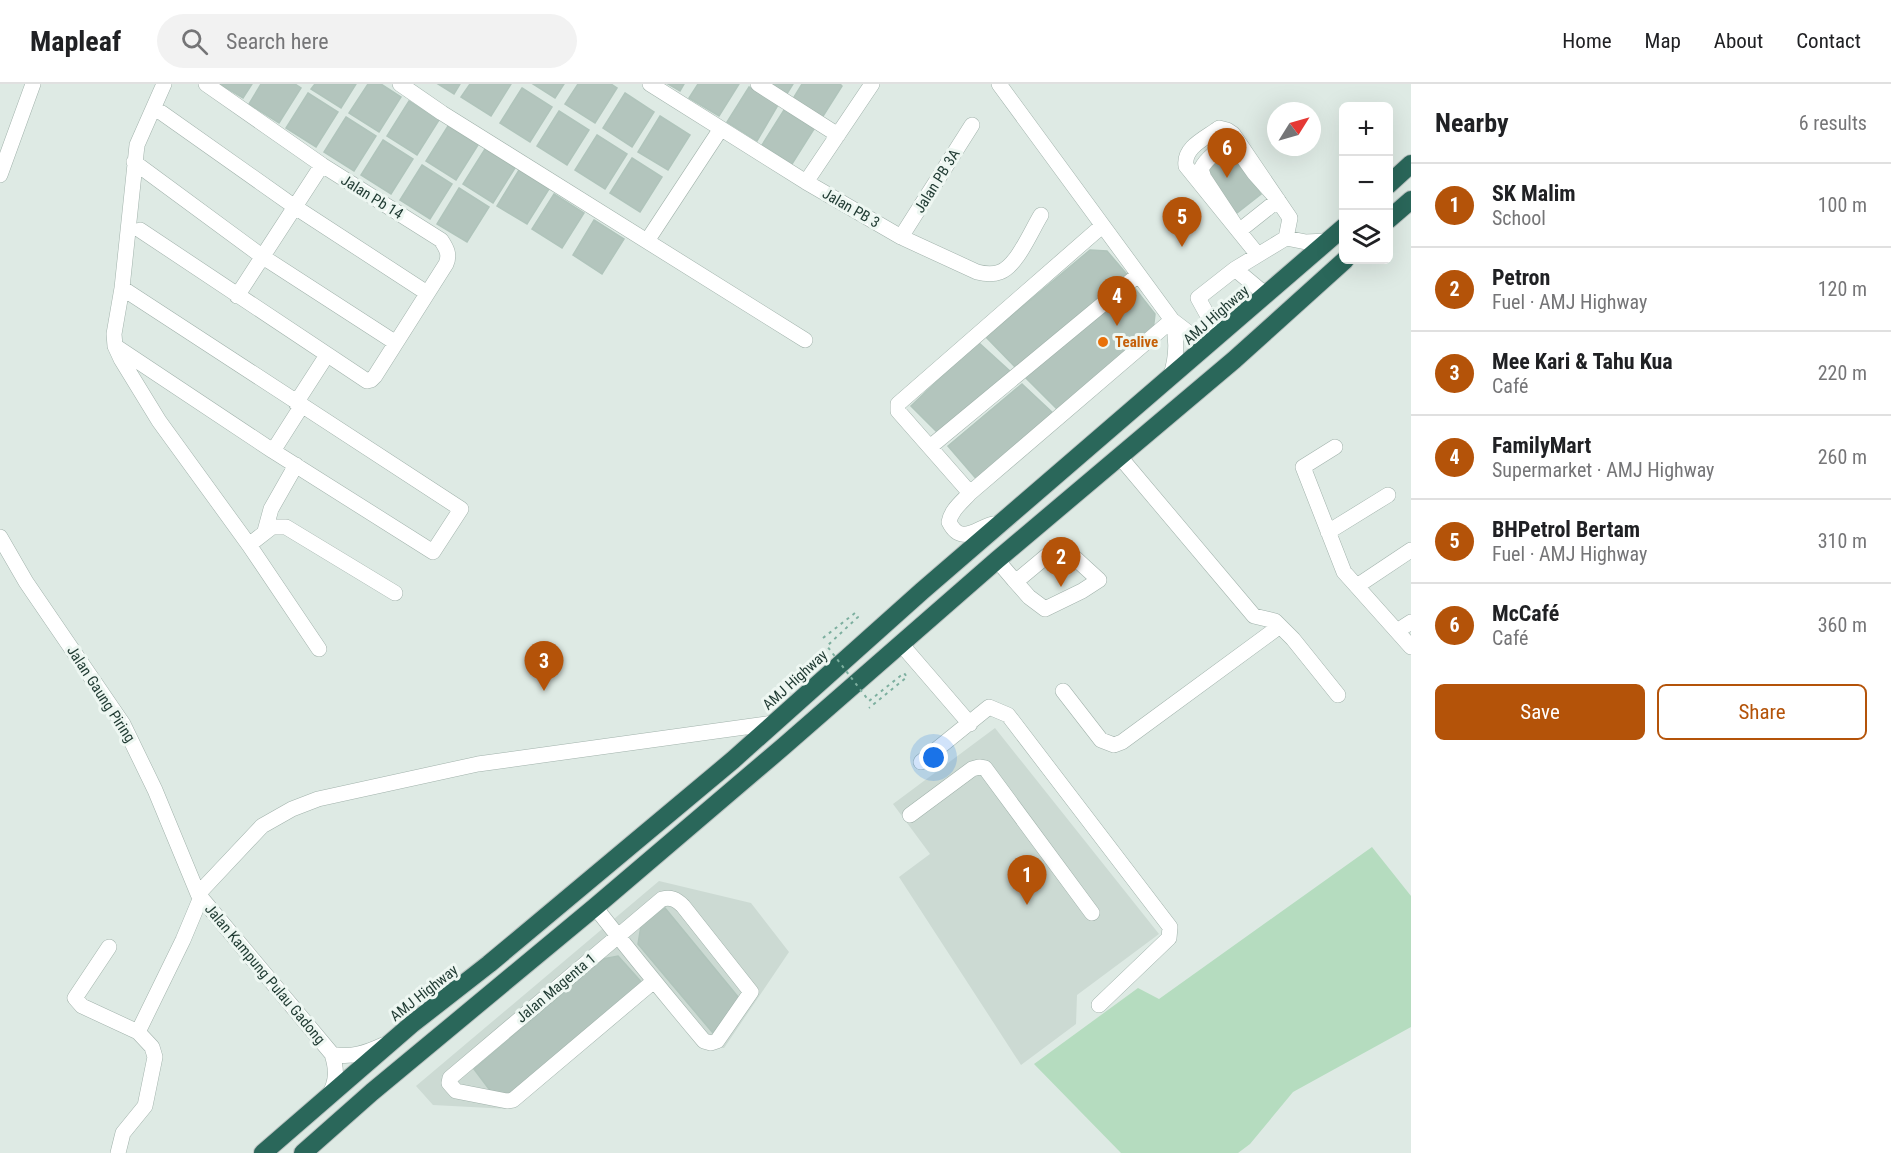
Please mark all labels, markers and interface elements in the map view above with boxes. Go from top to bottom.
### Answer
search box [157,14,577,68]
text: Mapleaf [30,25,121,58]
icon: search [178,25,211,58]
text: Search here [226,29,328,54]
text: Home [1562,29,1612,53]
text: Map [1645,29,1681,53]
text: About [1714,29,1763,53]
text: Contact [1796,29,1861,53]
north arrow [1267,102,1321,156]
map controls [1339,102,1393,264]
button: + [1339,102,1393,156]
text: Nearby [1435,108,1509,138]
text: 6 results [1799,111,1867,135]
pin: 6 [1208,128,1246,178]
street label: Jalan PB 3A [910,146,964,216]
button: − [1339,156,1393,210]
street label: Jalan Pb 14 [338,171,406,223]
text: SK Malim [1492,181,1576,206]
street label: Jalan PB 3 [819,184,883,232]
text: 1 [1449,193,1460,217]
text: 100 m [1818,193,1867,217]
pin: 5 [1162,198,1202,247]
text: School [1492,206,1546,230]
button: layers [1339,210,1393,264]
text: Petron [1492,265,1550,290]
pin: 4 [1098,276,1136,326]
text: 2 [1449,277,1460,301]
text: 120 m [1818,277,1867,301]
street label: AMJ Highway [1179,282,1253,348]
text: Fuel · AMJ Highway [1492,290,1647,314]
place label: Tealive [1115,333,1158,351]
marker: Tealive [1096,335,1110,349]
text: Mee Kari & Tahu Kua [1492,349,1673,374]
text: 3 [1449,361,1460,385]
text: 220 m [1818,361,1867,385]
text: Café [1492,374,1528,398]
text: FamilyMart [1492,433,1591,458]
text: 4 [1449,445,1460,469]
text: 260 m [1818,445,1867,469]
text: Supermarket · AMJ Highway [1492,458,1714,482]
text: BHPetrol Bertam [1492,517,1640,542]
text: 5 [1449,529,1460,553]
text: 310 m [1818,529,1867,553]
pin: 2 [1042,538,1080,587]
text: Fuel · AMJ Highway [1492,542,1647,566]
text: McCafé [1492,601,1559,626]
text: 6 [1449,613,1460,637]
text: 360 m [1818,613,1867,637]
text: Café [1492,626,1528,650]
street label: Jalan Gaung Piring [63,642,139,746]
pin: 3 [524,642,564,691]
street label: AMJ Highway [759,646,831,714]
button: Save [1435,684,1645,740]
button: Share [1657,684,1867,740]
your location [919,743,948,772]
pin: 1 [1008,856,1046,905]
street label: Jalan Kampung Pulau Gadong [201,900,329,1048]
street label: Jalan Magenta 1 [513,949,599,1027]
street label: AMJ Highway [386,961,462,1025]

